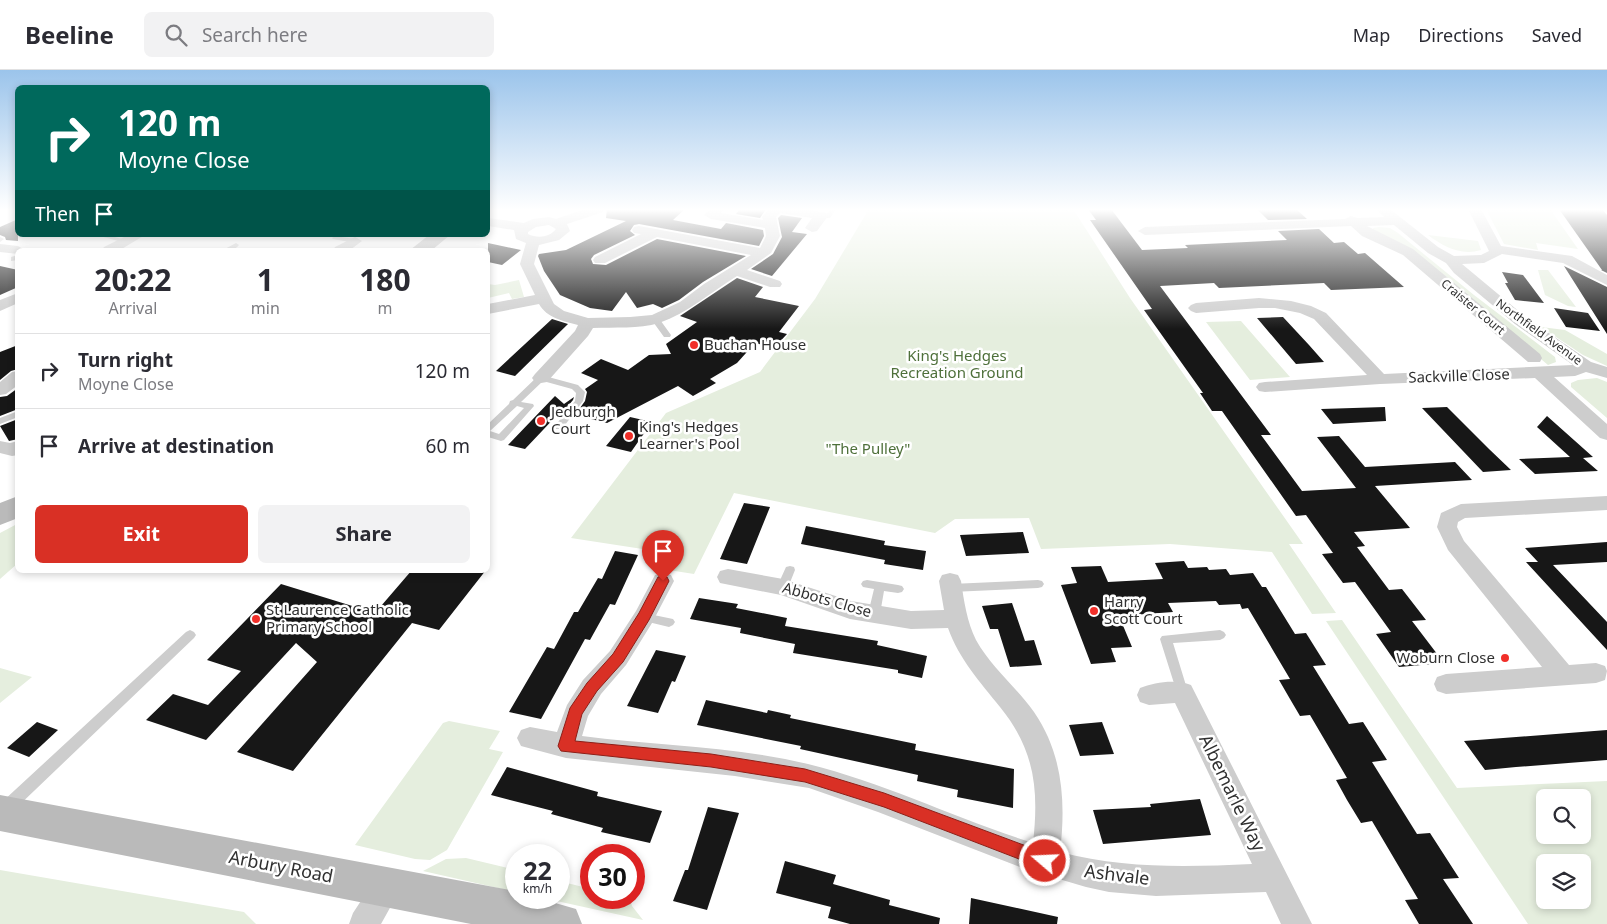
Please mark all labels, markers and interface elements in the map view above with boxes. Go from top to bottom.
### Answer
search box [144,12,494,57]
text: Beeline [25,18,114,51]
icon: search [162,21,190,49]
text: Search here [202,22,308,48]
text: Map [1353,23,1390,47]
text: Directions [1418,23,1504,47]
text: Saved [1532,23,1582,47]
text: 120 m [118,99,221,146]
icon: right [35,105,100,170]
text: Moyne Close [118,144,250,174]
icon: arrive [90,200,118,228]
text: Then [35,201,80,227]
text: 20:22 [94,259,171,300]
text: 1 [257,259,274,300]
text: 180 [359,259,411,300]
street label: Craister Court [1438,275,1509,339]
street label: Northfield Avenue [1493,295,1586,369]
text: Arrival [108,297,157,319]
text: min [251,297,280,319]
text: m [377,297,392,319]
place label: Buchan House [704,334,806,354]
marker: Buchan House [688,339,700,351]
park label: King's Hedges Recreation Ground [891,345,1023,382]
text: Turn right [78,347,173,373]
icon: right [35,357,63,385]
text: 120 m [415,358,470,384]
street label: Sackville Close [1408,363,1510,387]
text: Moyne Close [78,373,174,395]
place label: Jedburgh Court [549,401,616,438]
marker: Jedburgh Court [535,415,547,427]
place label: King's Hedges Learner's Pool [639,416,740,453]
marker: King's Hedges Learner's Pool [623,430,635,442]
icon: arrive [35,432,63,460]
text: Arrive at destination [78,433,274,459]
text: 60 m [426,433,470,459]
park label: "The Pulley" [825,438,911,458]
button: Exit [35,505,248,563]
button: Share [258,505,470,563]
pin [642,530,684,581]
icon: arrive [649,537,677,565]
street label: Abbots Close [780,577,874,621]
place label: Harry Scott Court [1104,591,1183,628]
place label: St Laurence Catholic Primary School [266,599,409,636]
marker: Harry Scott Court [1088,605,1100,617]
marker: St Laurence Catholic Primary School [250,613,262,625]
place label: Woburn Close [1396,647,1495,667]
marker: Woburn Close [1499,652,1511,664]
street label: Albemarle Way [1194,730,1272,856]
map controls [1536,789,1591,909]
button: search [1536,789,1591,844]
position arrow [1018,834,1070,886]
street label: Arbury Road [227,844,335,888]
speed limit sign: 30 [580,844,645,909]
text: 22 [523,853,552,887]
button: layers [1536,854,1591,909]
street label: Ashvale [1083,858,1151,890]
text: km/h [523,880,552,897]

